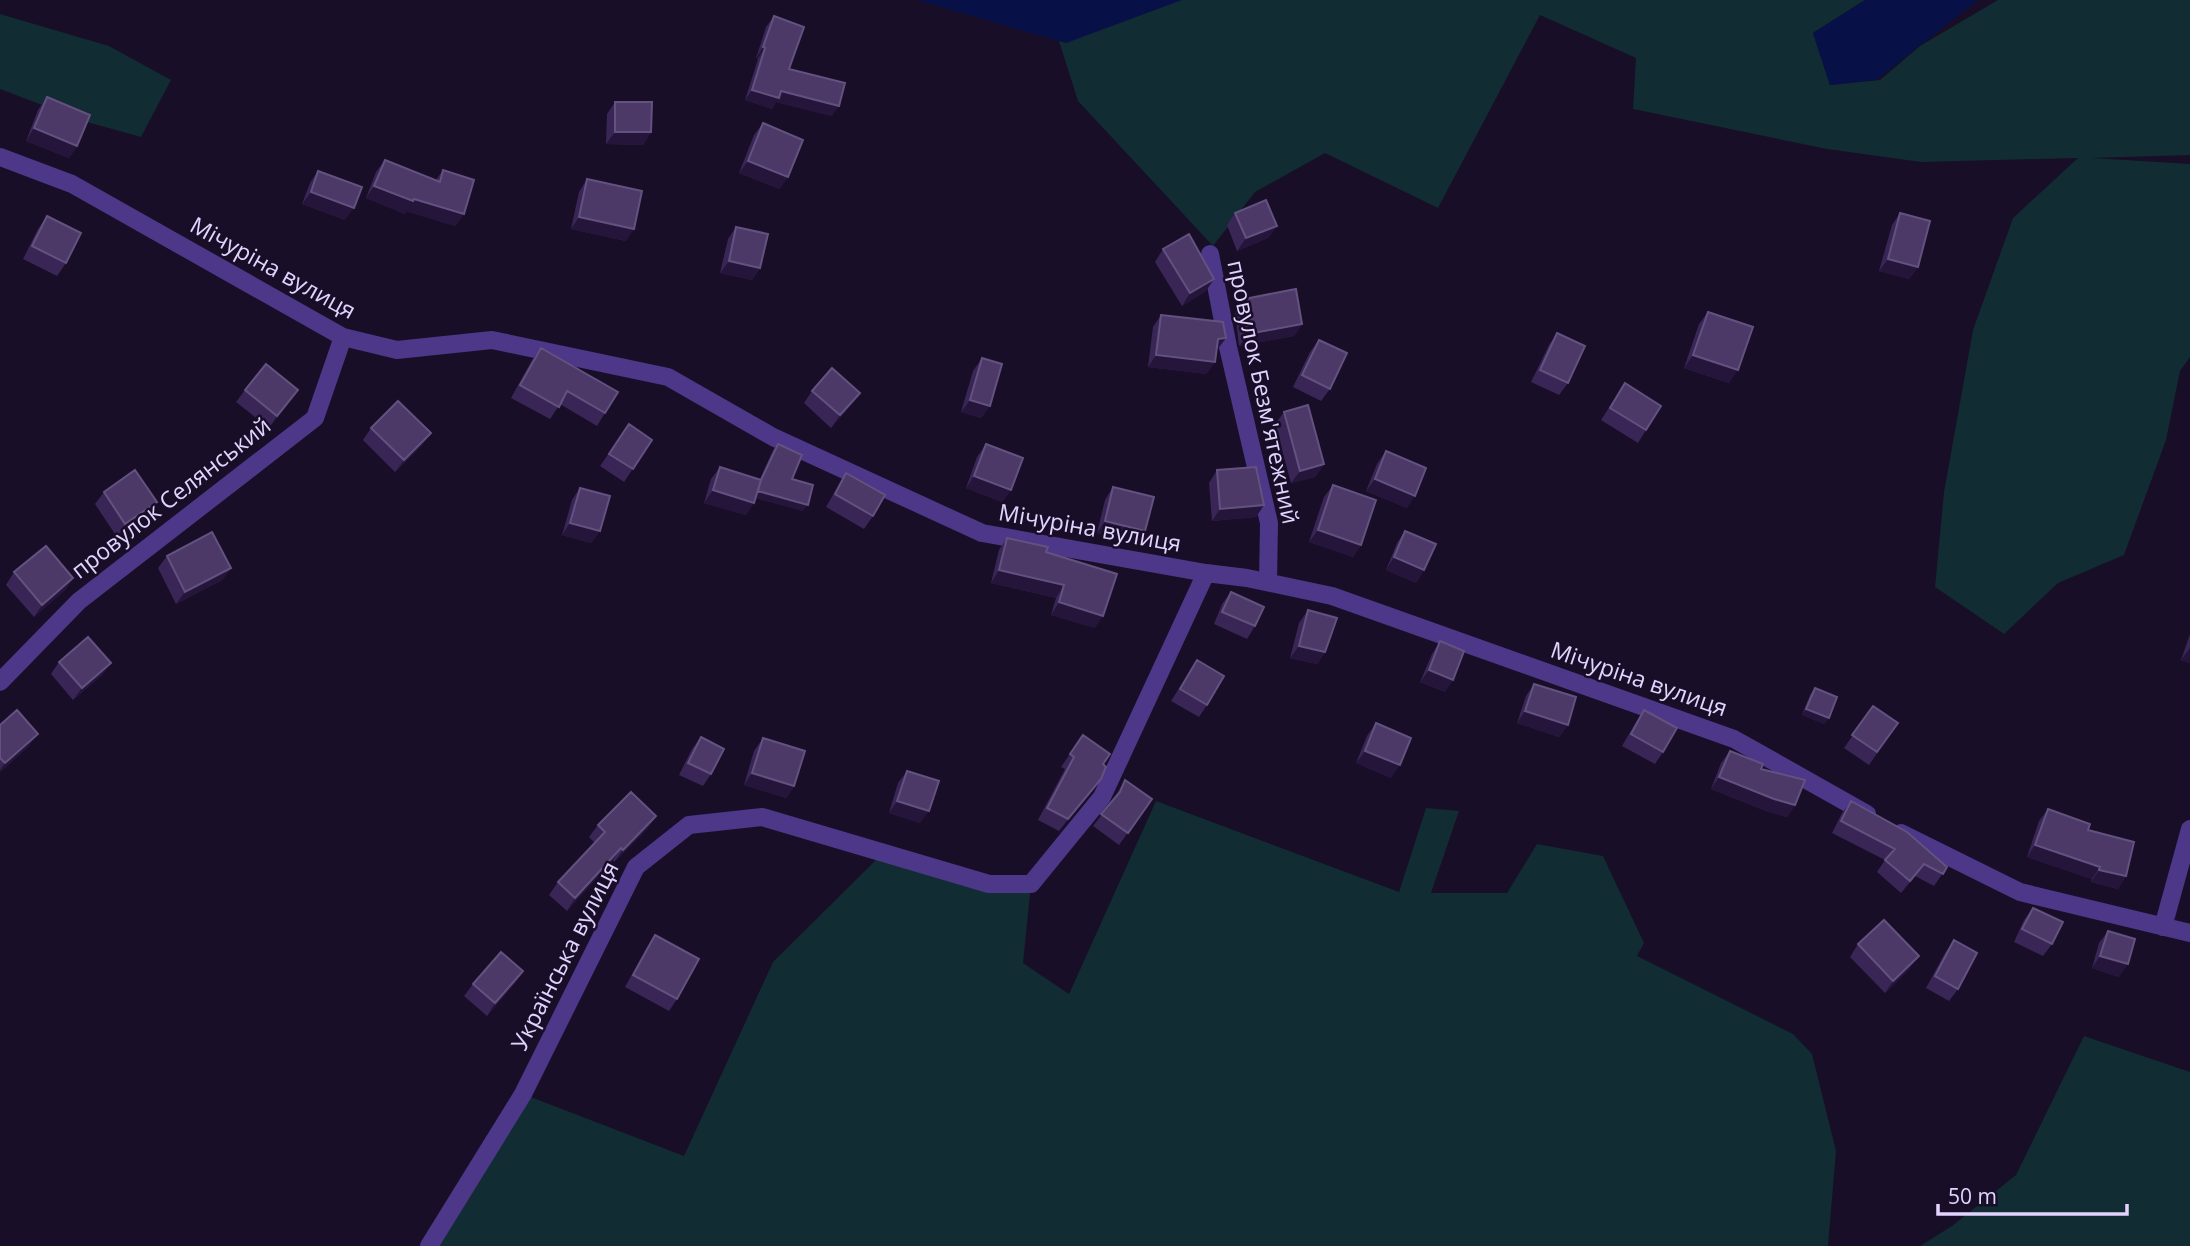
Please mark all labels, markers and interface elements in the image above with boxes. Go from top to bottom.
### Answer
street label: Мічуріна вулиця [185,208,362,326]
street label: провулок Безм'ятежний [1220,257,1308,527]
street label: провулок Селянський [64,409,277,585]
street label: Мічуріна вулиця [996,495,1184,559]
street label: Мічуріна вулиця [1547,633,1732,723]
street label: Українська вулиця [503,856,626,1056]
scale bar [1938,1172,2127,1216]
text: 50 m [1948,1182,1997,1210]

